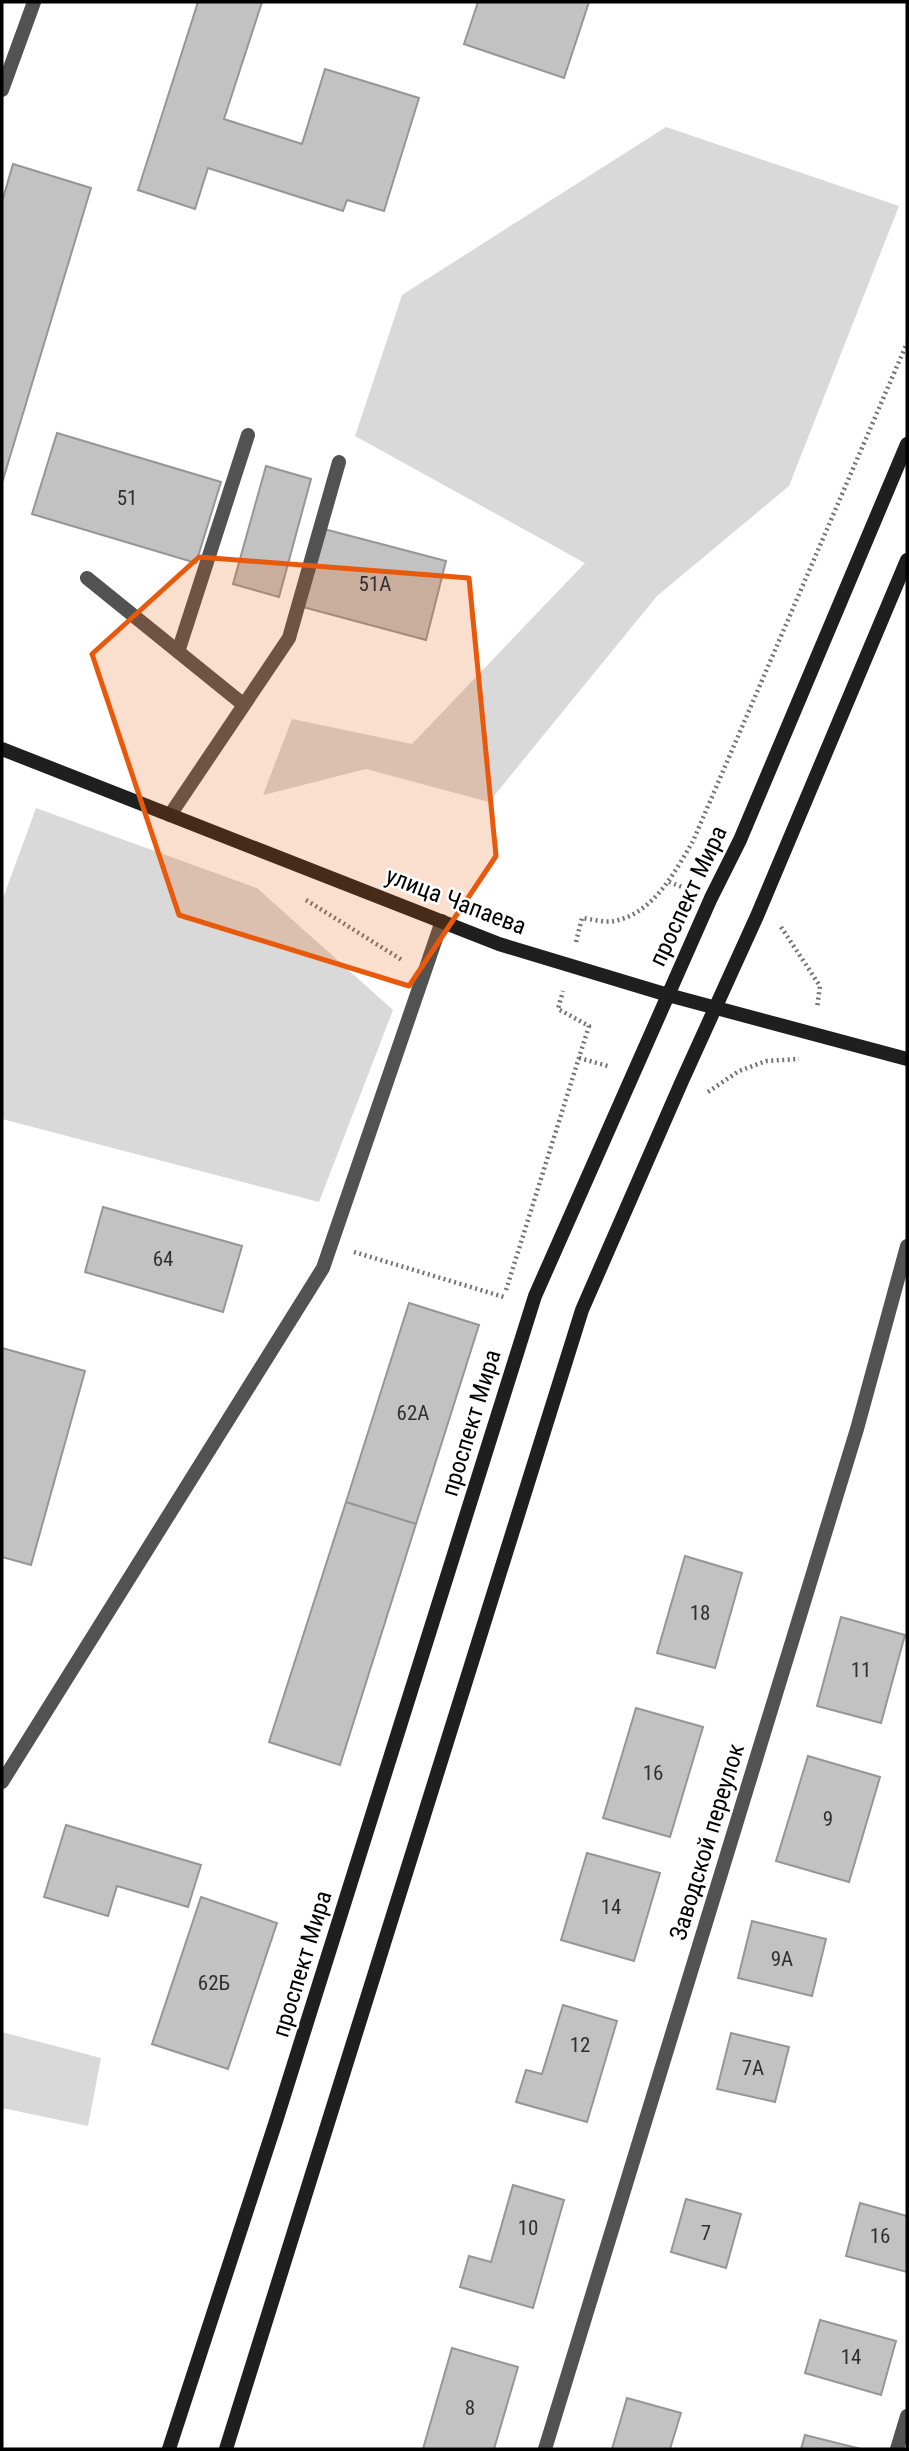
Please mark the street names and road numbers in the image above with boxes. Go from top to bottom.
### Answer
street label: проспект Мира [643,821,733,971]
street label: улица Чапаева [382,861,530,941]
street label: проспект Мира [435,1346,507,1500]
street label: Заводской переулок [664,1740,750,1944]
street label: проспект Мира [266,1887,338,2041]

